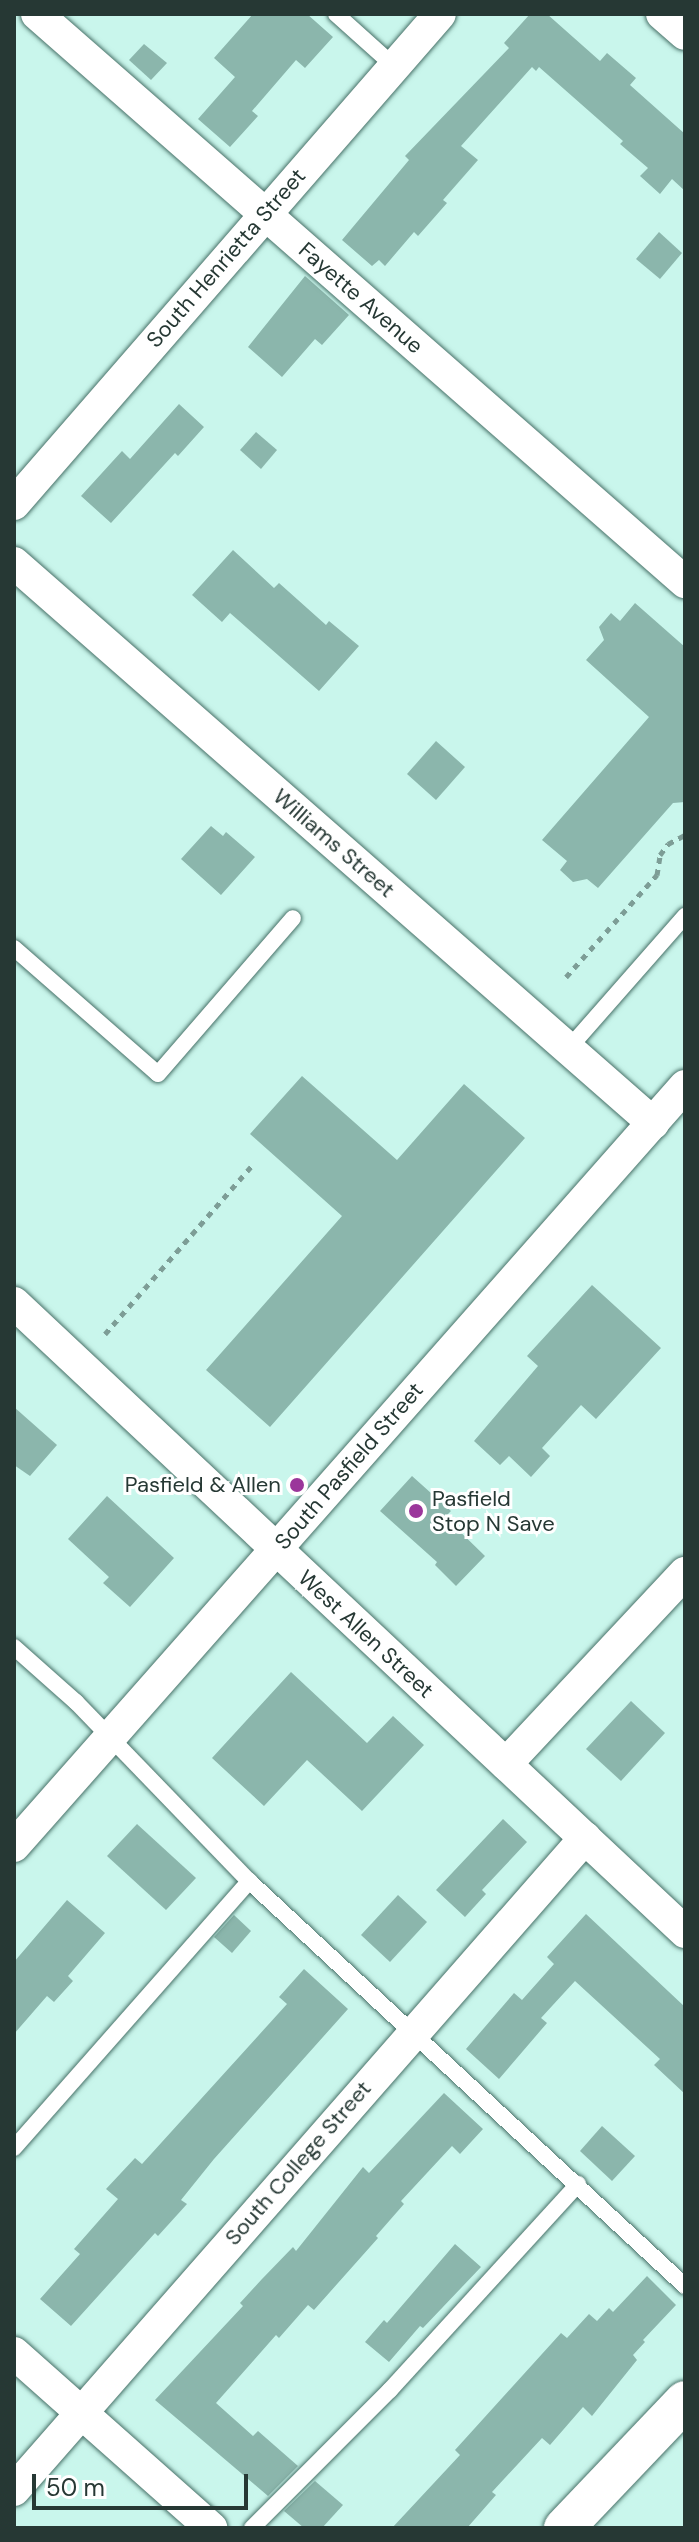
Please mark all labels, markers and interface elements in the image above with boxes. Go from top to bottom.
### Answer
street label: South Henrietta Street [141,163,311,353]
street label: Fayette Avenue [293,237,429,359]
street label: Williams Street [268,783,400,903]
street label: South Pasfield Street [269,1377,429,1555]
place label: Pasfield & Allen [125,1472,281,1498]
marker: Pasfield & Allen [288,1476,306,1494]
place label: Pasfield Stop N Save [432,1485,555,1536]
marker: Pasfield Stop N Save [407,1502,425,1520]
street label: West Allen Street [293,1565,439,1703]
street label: South College Street [219,2075,377,2251]
scale bar [36,2458,252,2508]
text: 50 m [46,2472,105,2503]

